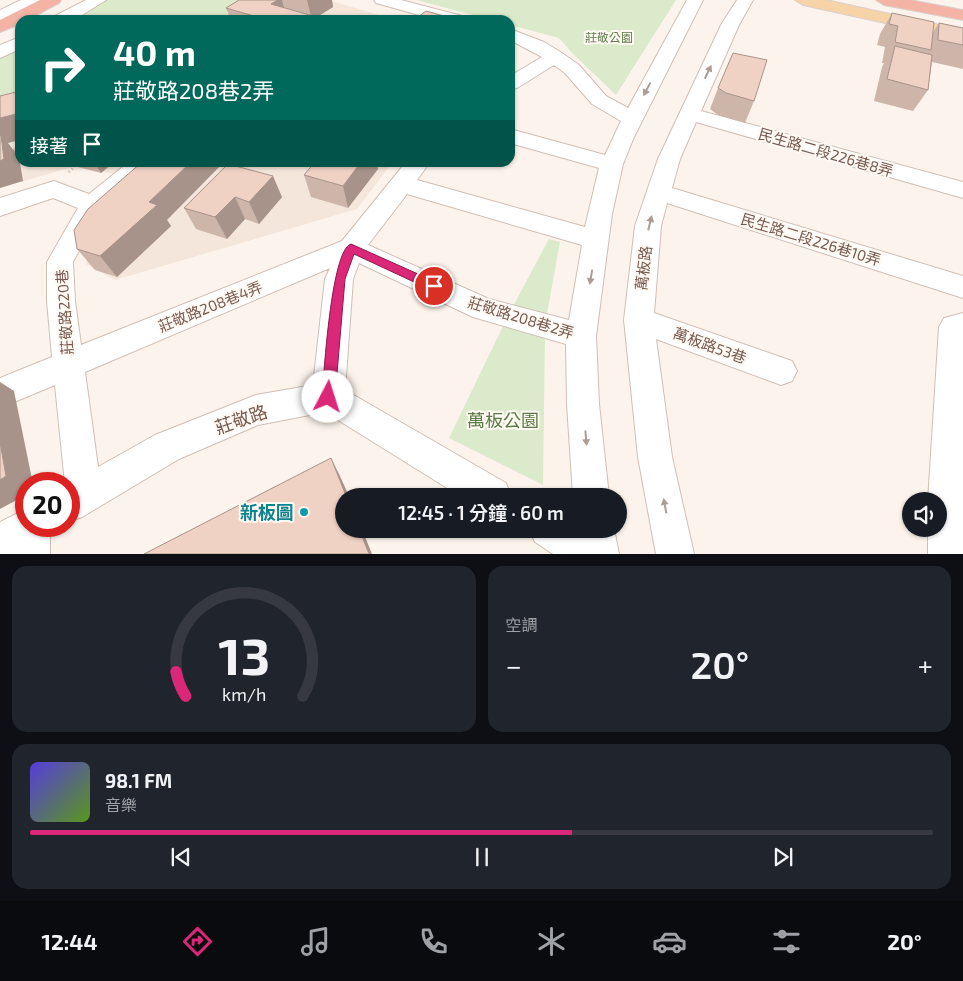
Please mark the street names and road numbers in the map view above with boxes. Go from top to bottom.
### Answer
street label: 民生路二段226巷8弄 [756,124,896,180]
street label: 民生路二段226巷10弄 [739,209,883,269]
street label: 萬板路 [631,245,655,291]
street label: 莊敬路220巷 [52,269,76,355]
street label: 莊敬路208巷4弄 [155,277,265,335]
street label: 莊敬路208巷2弄 [466,292,576,342]
street label: 萬板路53巷 [671,323,749,367]
street label: 莊敬路 [212,400,270,438]

